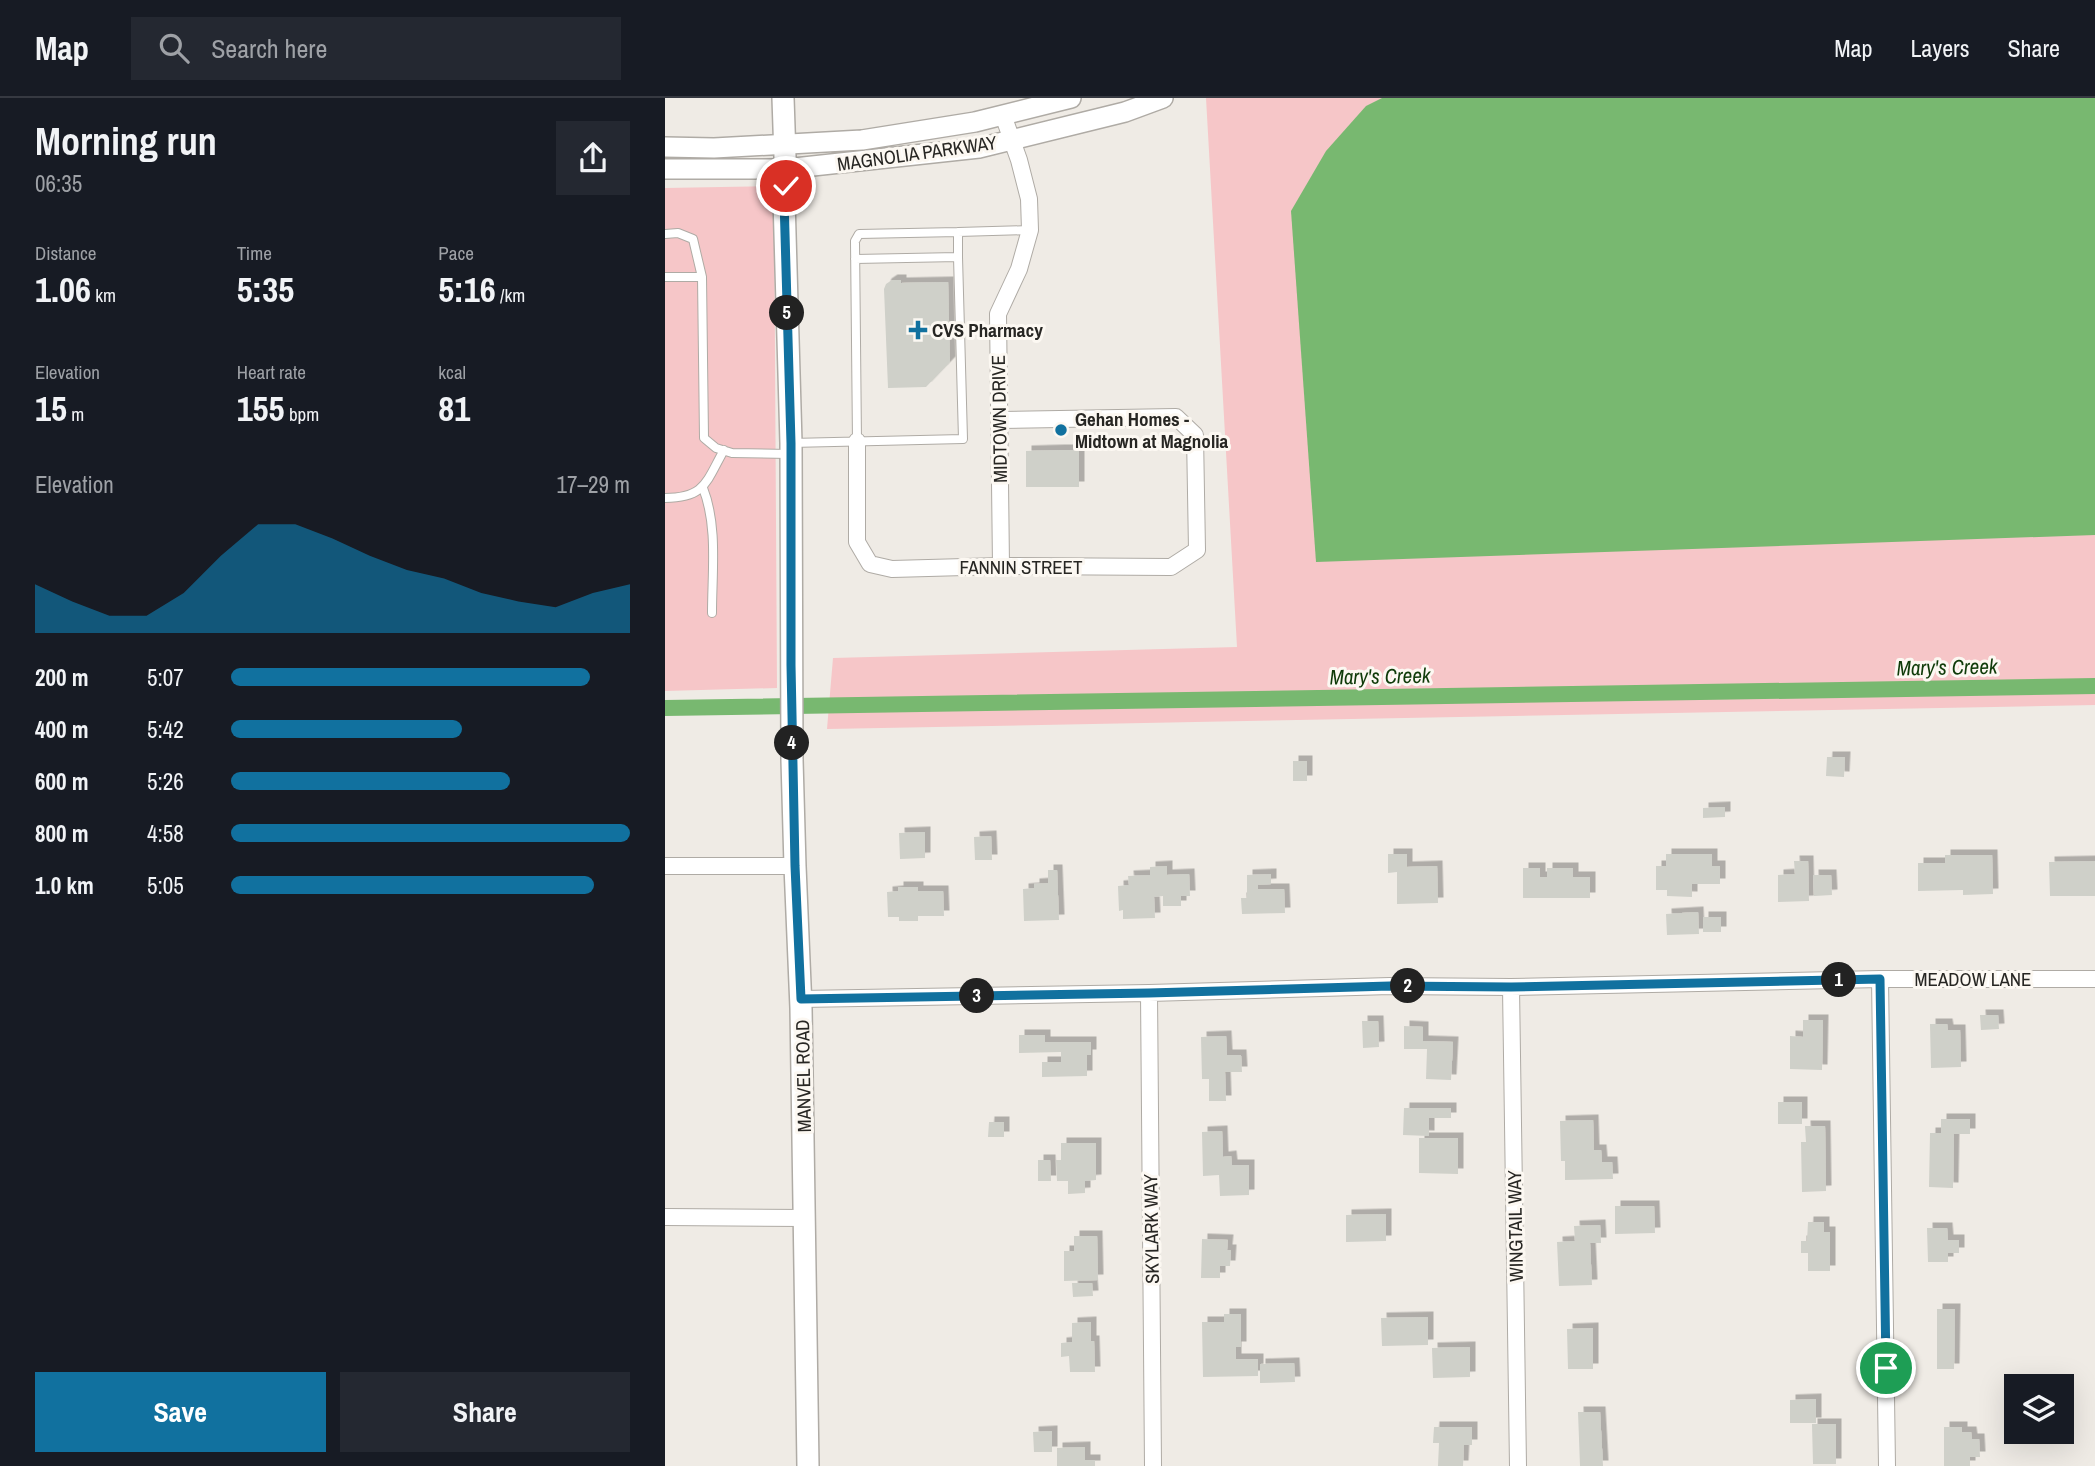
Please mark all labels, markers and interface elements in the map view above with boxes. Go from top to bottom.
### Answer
search box [131,17,621,80]
text: Map [35,26,89,70]
icon: search [155,29,193,67]
text: Search here [211,31,327,66]
text: Map [1834,32,1872,64]
text: Layers [1910,32,1969,64]
text: Share [2007,32,2060,64]
text: Morning run [35,116,217,167]
button: share [556,121,630,195]
street label: MAGNOLIA PARKWAY [836,129,999,177]
pin [756,156,816,216]
icon: check [767,167,805,205]
text: 06:35 [35,168,82,199]
text: Distance [35,240,96,266]
text: Time [237,240,272,266]
text: Pace [438,240,474,266]
text: 1.06 [35,266,91,313]
text: 5:35 [237,266,294,313]
text: 5:16 [438,266,496,313]
text: km [91,282,116,308]
text: /km [496,282,525,308]
pin: 5 [769,296,805,330]
text: 5 [782,299,791,325]
place label: CVS Pharmacy [932,317,1043,343]
marker: CVS Pharmacy [910,322,926,338]
street label: MIDTOWN DRIVE [985,355,1013,483]
text: Elevation [35,359,100,385]
text: Heart rate [237,359,306,385]
text: kcal [438,359,466,385]
text: 15 [35,385,67,432]
text: 155 [237,385,285,432]
text: 81 [438,385,470,432]
text: m [67,401,84,427]
text: bpm [285,401,319,427]
place label: Gehan Homes - Midtown at Magnolia [1075,406,1229,454]
marker: Gehan Homes - Midtown at Magnolia [1053,422,1069,438]
text: Elevation [35,469,114,500]
text: 17–29 m [557,469,630,500]
street label: FANNIN STREET [960,554,1083,580]
water label: Mary's Creek [1896,652,1999,682]
water label: Mary's Creek [1329,661,1432,691]
text: 200 m [35,662,88,693]
text: 5:07 [147,662,184,693]
text: 400 m [35,714,88,745]
text: 5:42 [147,714,184,745]
pin: 4 [775,726,809,760]
text: 4 [787,729,796,755]
text: 600 m [35,766,88,797]
text: 5:26 [147,766,184,797]
text: 800 m [35,818,88,849]
text: 4:58 [147,818,184,849]
text: 1.0 km [35,870,94,901]
text: 5:05 [147,870,184,901]
pin: 1 [1821,962,1857,998]
text: 1 [1834,966,1843,992]
street label: MEADOW LANE [1915,966,2031,992]
pin: 2 [1391,968,1425,1004]
text: 2 [1403,972,1412,998]
pin: 3 [959,978,995,1014]
text: 3 [972,982,981,1008]
street label: MANVEL ROAD [789,1019,817,1133]
street label: WINGTAIL WAY [1501,1169,1529,1282]
street label: SKYLARK WAY [1137,1173,1165,1284]
pin [1856,1338,1916,1398]
icon: arrive [1867,1349,1905,1387]
button: Save [35,1372,326,1452]
button: Share [340,1372,630,1452]
map controls [2004,1374,2074,1444]
button: layers [2004,1374,2074,1444]

